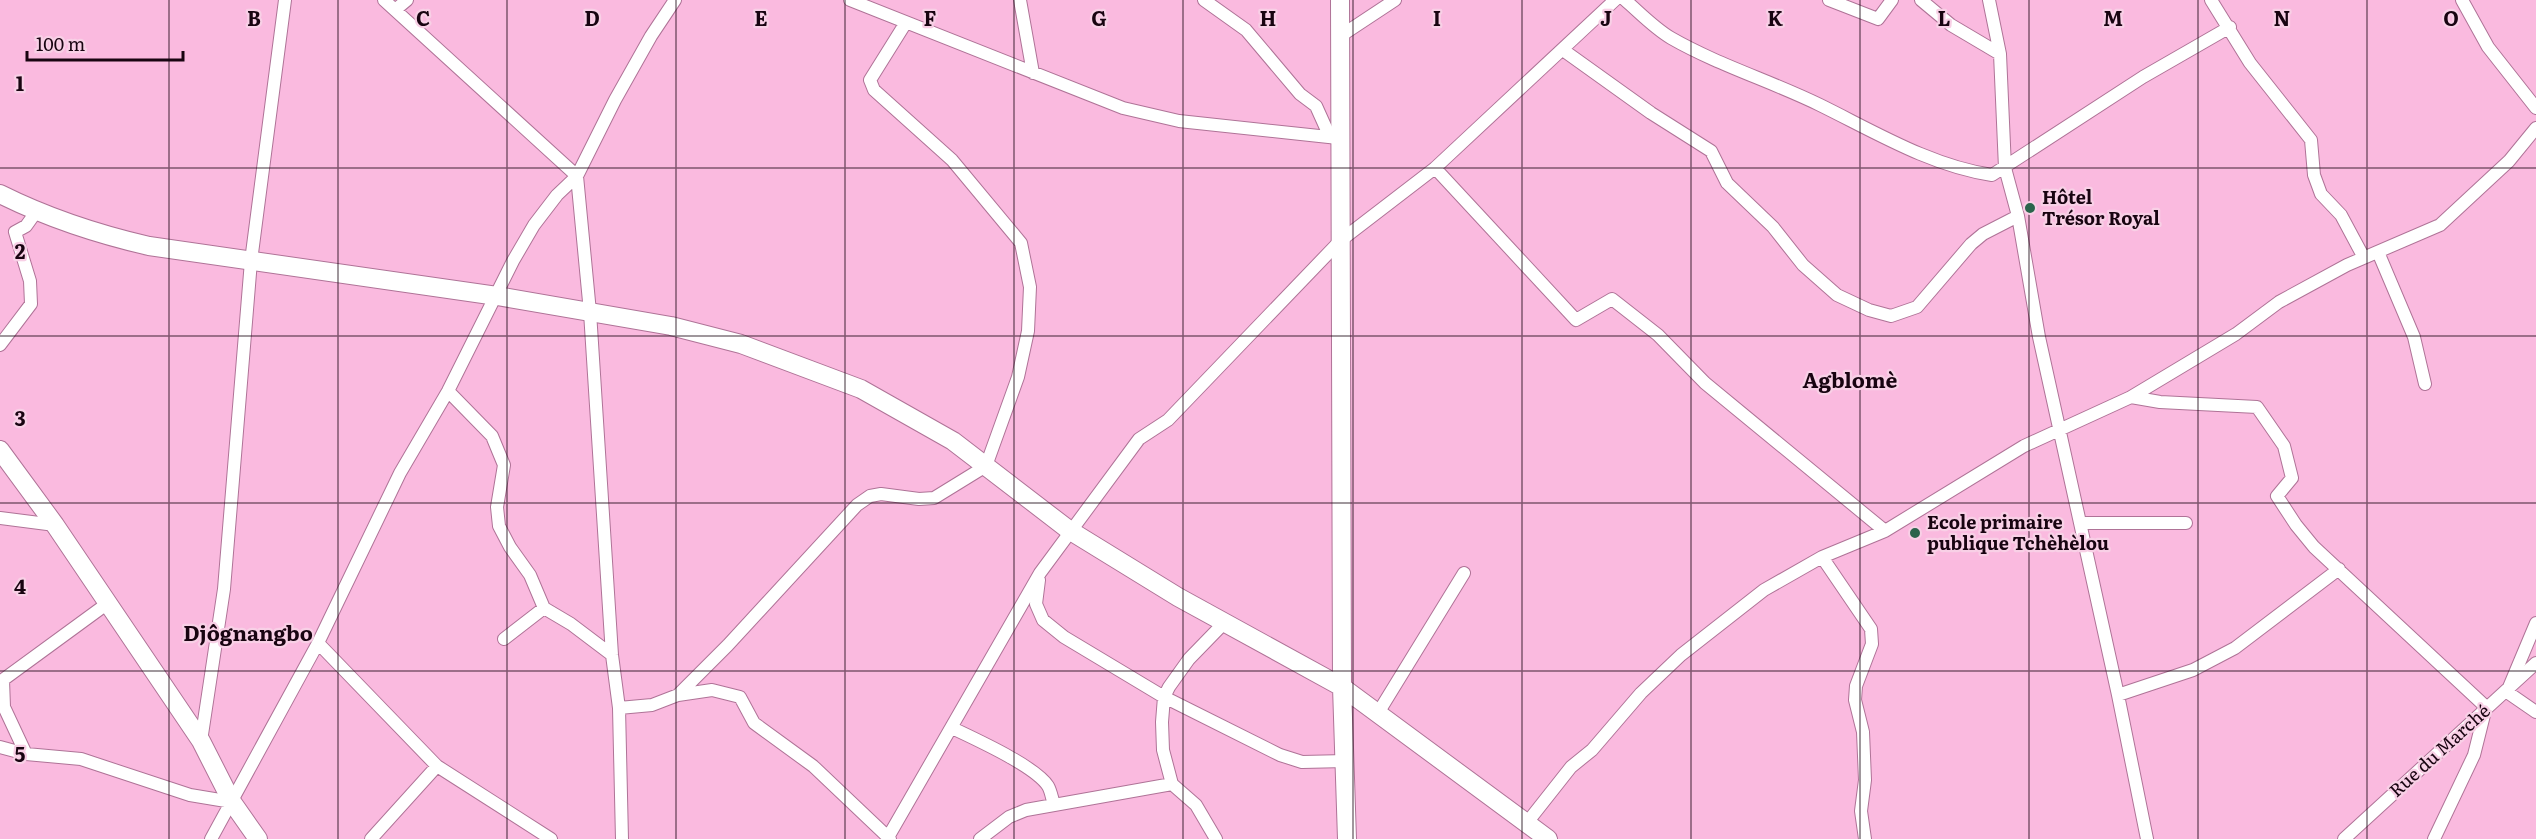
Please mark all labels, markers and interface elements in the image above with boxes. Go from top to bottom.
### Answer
text: B [247,2,261,32]
text: C [416,2,430,32]
text: D [584,2,600,32]
text: E [754,2,768,32]
text: F [924,2,937,32]
text: G [1091,2,1107,32]
text: H [1260,2,1276,32]
text: I [1433,2,1441,32]
text: J [1600,2,1612,32]
text: K [1767,2,1783,32]
text: L [1938,2,1951,32]
text: M [2103,2,2123,32]
text: N [2274,2,2290,32]
text: O [2443,2,2459,32]
scale bar [27,24,183,62]
text: 100 m [36,30,85,57]
text: 1 [16,67,24,97]
place label: Hôtel Trésor Royal [2042,183,2160,231]
marker: Hôtel Trésor Royal [2023,201,2037,215]
text: 2 [15,235,26,265]
district label: Agblomè [1803,363,1898,394]
text: 3 [14,402,26,432]
place label: Ecole primaire publique Tchèhèlou [1927,508,2109,556]
marker: Ecole primaire publique Tchèhèlou [1908,526,1922,540]
text: 4 [14,570,26,600]
district label: Djôgnangbo [183,616,313,647]
street label: Rue du Marché [2382,697,2496,803]
text: 5 [15,738,26,768]

